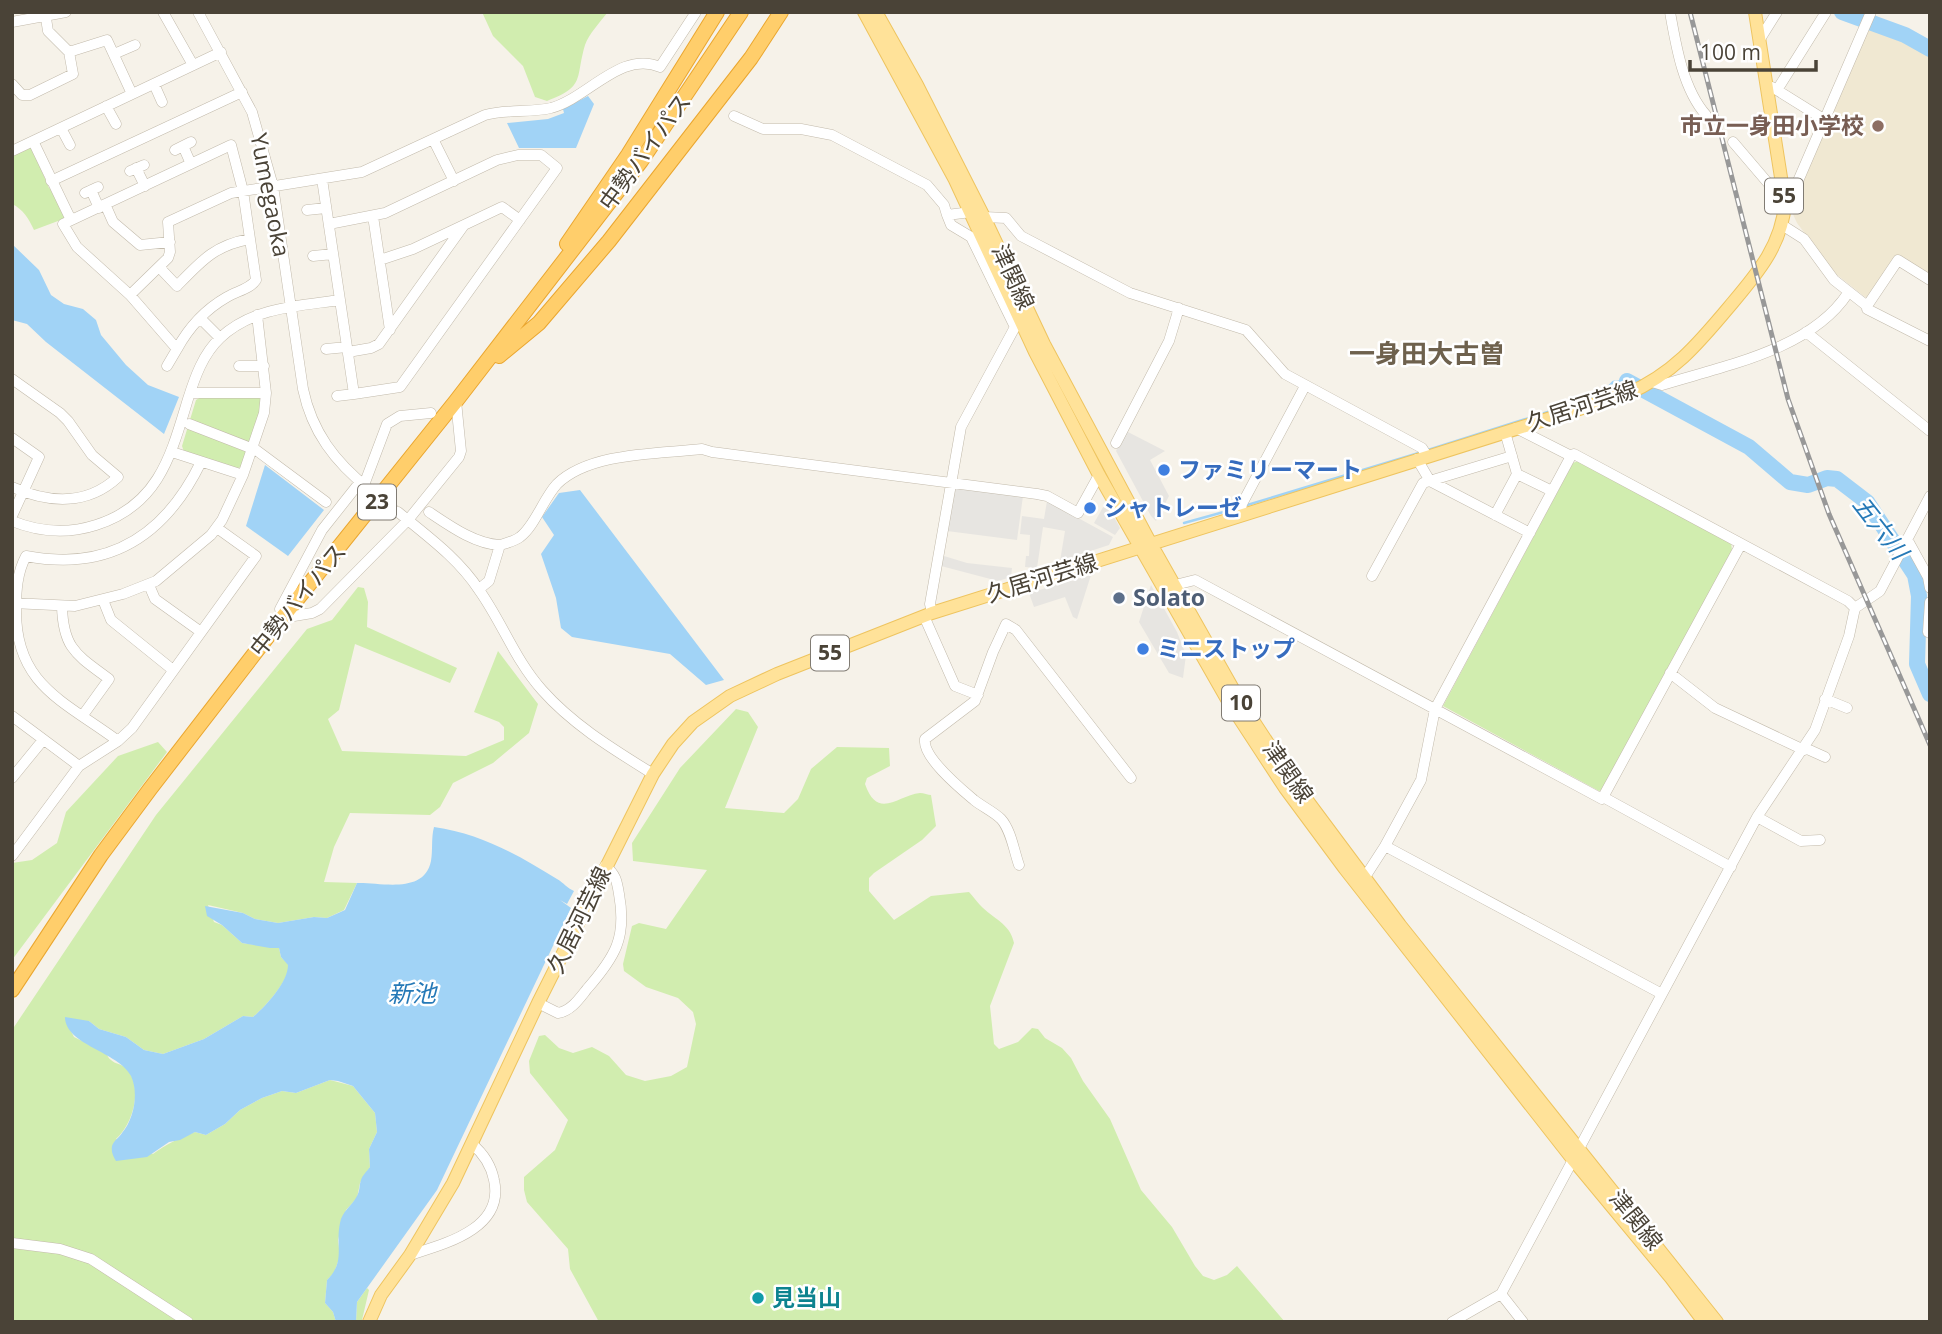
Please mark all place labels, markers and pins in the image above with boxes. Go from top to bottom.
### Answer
place label: 市立一身田小学校 [1680,109,1864,141]
marker: 市立一身田小学校 [1870,118,1886,134]
place label: ファミリーマート [1178,453,1362,485]
marker: ファミリーマート [1156,462,1172,478]
place label: シャトレーゼ [1104,491,1242,523]
marker: シャトレーゼ [1082,500,1098,516]
place label: Solato [1133,581,1205,613]
marker: Solato [1111,590,1127,606]
place label: ミニストップ [1157,632,1295,664]
marker: ミニストップ [1135,641,1151,657]
place label: 見当山 [772,1281,841,1313]
marker: 見当山 [750,1290,766,1306]

